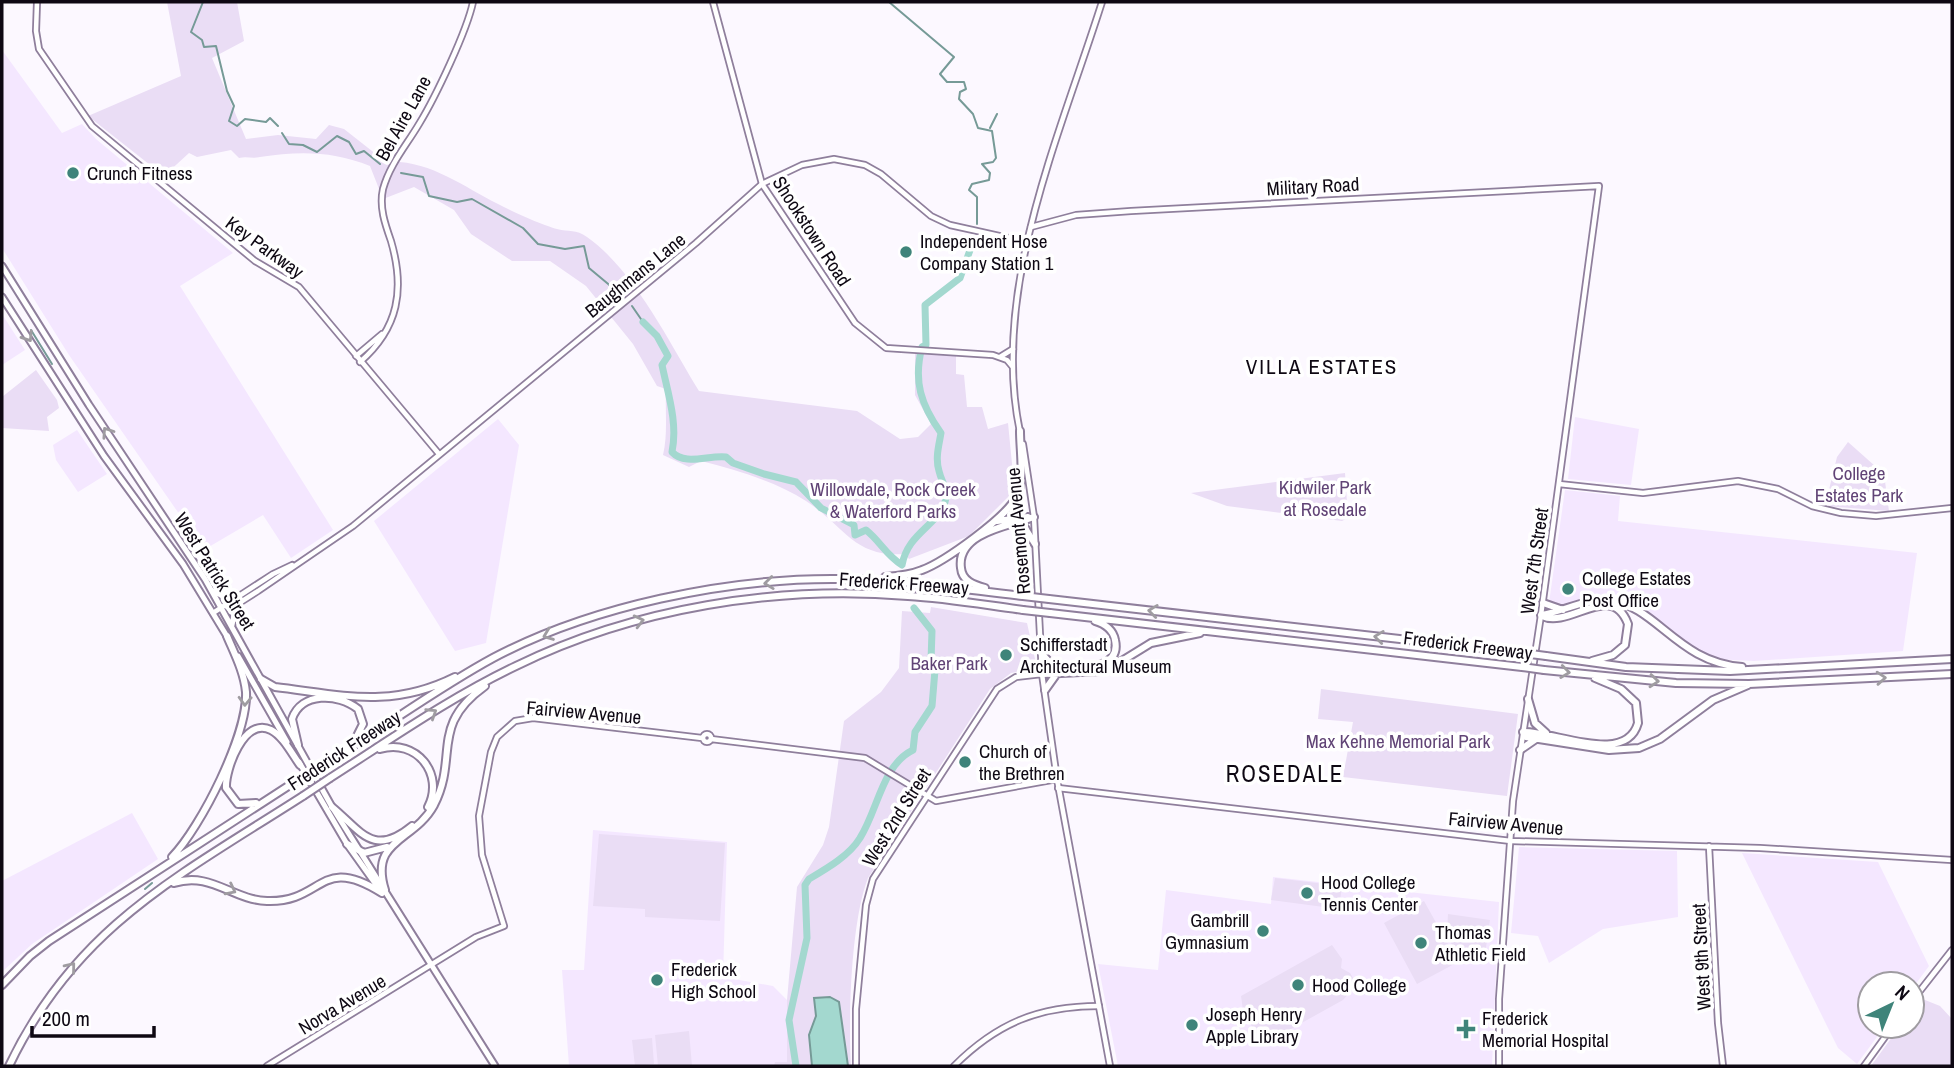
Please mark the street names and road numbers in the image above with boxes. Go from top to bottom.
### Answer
street label: Bel Aire Lane [369,71,437,165]
street label: Shookstown Road [767,171,857,291]
street label: Military Road [1266,171,1360,201]
street label: Key Parkway [221,210,310,284]
street label: Baughmans Lane [579,226,691,324]
street label: Rosemont Avenue [1000,467,1036,595]
street label: West 7th Street [1514,505,1554,616]
street label: West Patrick Street [168,507,262,635]
street label: Frederick Freeway [838,566,970,601]
street label: Frederick Freeway [1402,624,1534,666]
street label: Fairview Avenue [526,694,642,730]
street label: Frederick Freeway [282,704,406,796]
street label: West 2nd Street [855,762,937,871]
street label: Fairview Avenue [1448,805,1564,841]
street label: West 9th Street [1685,902,1717,1011]
street label: Norva Avenue [293,968,391,1040]

